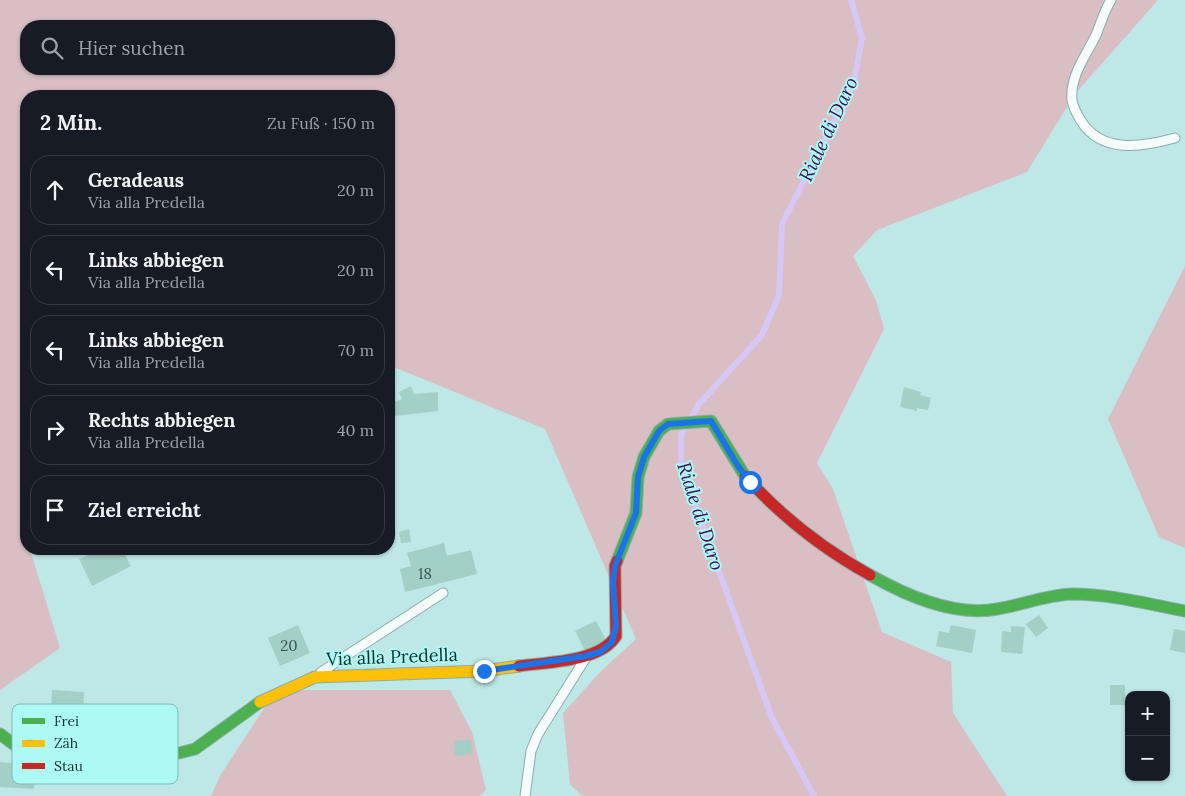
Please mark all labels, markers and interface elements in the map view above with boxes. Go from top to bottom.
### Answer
search box [20,20,395,75]
icon: search [38,34,66,62]
text: Hier suchen [78,36,185,60]
water label: Riale di Daro [793,73,863,185]
text: 2 Min. [40,109,102,136]
text: Zu Fuß · 150 m [267,113,375,133]
text: Geradeaus [88,168,184,192]
icon: ahead [41,176,69,204]
text: 20 m [337,180,374,200]
text: Via alla Predella [88,192,205,212]
text: Links abbiegen [88,248,224,272]
icon: left [41,256,69,284]
text: 20 m [337,260,374,280]
text: Via alla Predella [88,272,205,292]
text: Links abbiegen [88,328,224,352]
icon: left [41,336,69,364]
text: 70 m [338,340,374,360]
text: Via alla Predella [88,352,205,372]
text: Rechts abbiegen [88,408,235,432]
icon: right [41,416,69,444]
text: 40 m [337,420,374,440]
text: Via alla Predella [88,432,205,452]
water label: Riale di Daro [672,459,730,573]
route start [739,471,762,494]
icon: arrive [41,496,69,524]
text: Ziel erreicht [88,498,201,522]
house number: 18 [418,564,432,583]
house number: 20 [280,636,298,655]
street label: Via alla Predella [325,643,458,670]
route end [473,660,496,683]
map controls [1125,691,1170,781]
button: + [1125,691,1170,736]
legend [12,704,178,784]
text: Frei [54,712,79,730]
text: Zäh [54,734,78,752]
button: − [1125,736,1170,781]
text: Stau [54,757,83,775]

